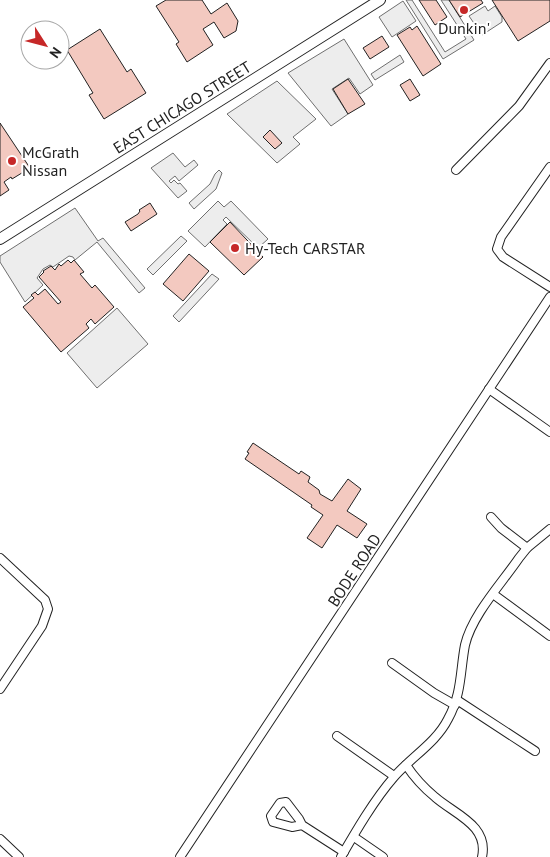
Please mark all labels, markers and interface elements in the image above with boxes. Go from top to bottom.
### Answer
marker: Dunkin' [458,4,470,16]
place label: Dunkin' [438,18,490,38]
north arrow [20,20,70,70]
text: N [46,44,66,62]
street label: EAST CHICAGO STREET [109,56,255,158]
place label: McGrath Nissan [22,142,79,180]
marker: McGrath Nissan [6,155,18,167]
place label: Hy-Tech CARSTAR [245,238,365,258]
marker: Hy-Tech CARSTAR [229,242,241,254]
street label: BODE ROAD [323,530,385,610]

